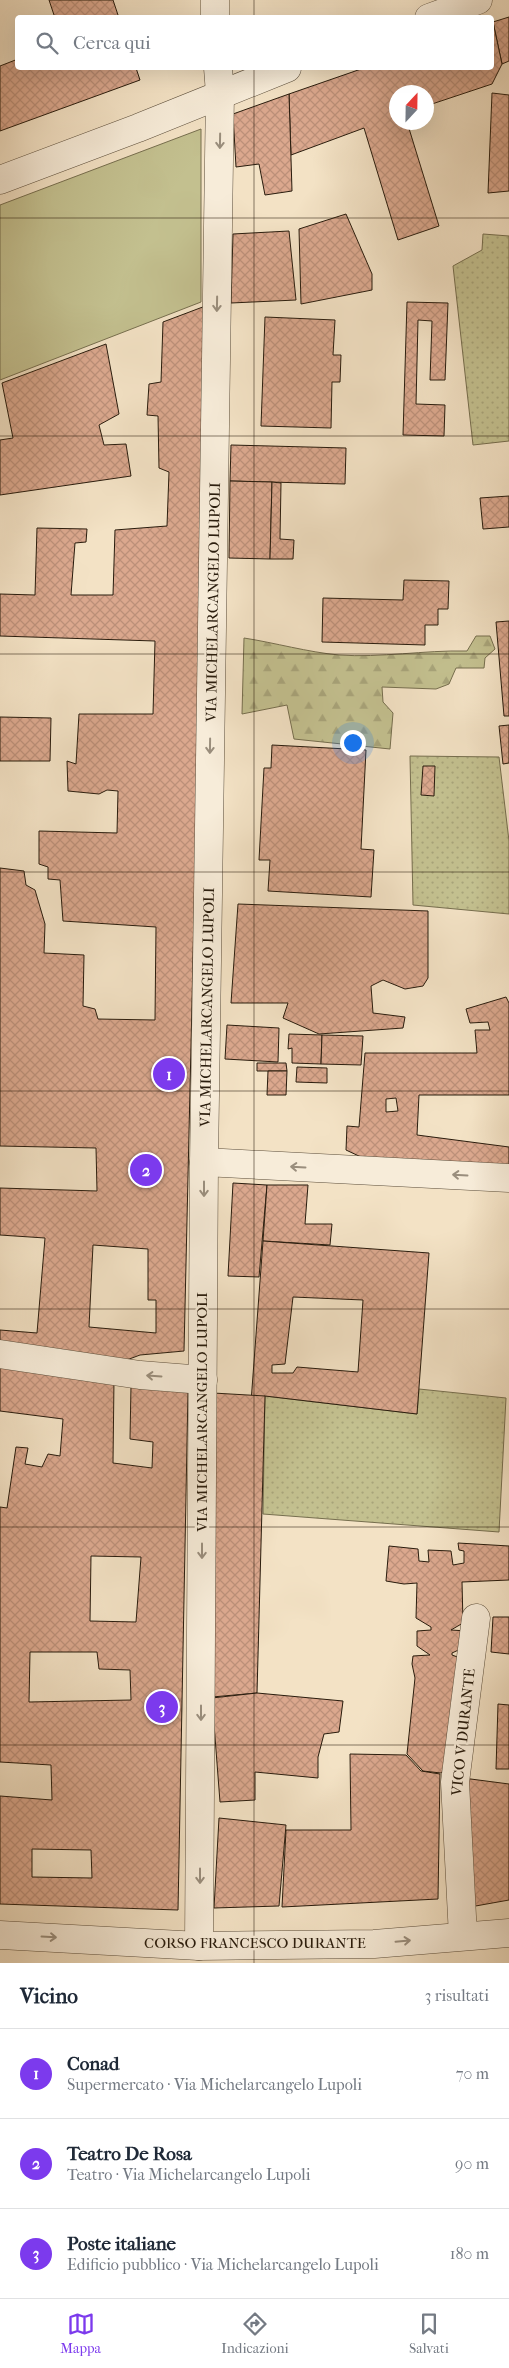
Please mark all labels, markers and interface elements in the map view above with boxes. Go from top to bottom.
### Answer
search box [15,15,494,70]
icon: search [33,29,61,57]
text: Cerca qui [73,32,151,54]
north arrow [389,85,434,130]
one-way arrow [215,133,224,149]
one-way arrow [212,296,222,312]
street label: VIA MICHELARCANGELO LUPOLI [202,482,224,723]
your location [340,730,366,756]
one-way arrow [206,738,215,754]
street label: VIA MICHELARCANGELO LUPOLI [196,887,218,1128]
pin: 1 [153,1055,185,1093]
pin: 2 [130,1151,162,1189]
one-way arrow [290,1162,306,1171]
one-way arrow [453,1171,469,1180]
one-way arrow [199,1180,209,1196]
street label: VIA MICHELARCANGELO LUPOLI [193,1292,211,1533]
one-way arrow [146,1372,162,1381]
one-way arrow [197,1542,207,1559]
street label: VICO V DURANTE [447,1667,479,1798]
pin: 3 [146,1688,178,1726]
one-way arrow [196,1705,206,1721]
one-way arrow [195,1868,205,1884]
one-way arrow [40,1933,56,1942]
street label: CORSO FRANCESCO DURANTE [144,1934,366,1952]
one-way arrow [395,1936,411,1946]
text: Vicino [20,1984,78,2008]
text: 3 risultati [425,1986,489,2005]
text: Conad [67,2053,119,2075]
text: 1 [33,2064,39,2083]
text: 70 m [456,2064,489,2083]
text: Supermercato · Via Michelarcangelo Lupoli [67,2075,362,2094]
text: Teatro De Rosa [67,2143,192,2165]
text: 2 [32,2154,40,2173]
text: 90 m [455,2154,489,2173]
text: Teatro · Via Michelarcangelo Lupoli [67,2165,310,2184]
text: Poste italiane [67,2233,176,2255]
text: 3 [33,2244,39,2263]
text: 180 m [450,2244,489,2263]
text: Edificio pubblico · Via Michelarcangelo Lupoli [67,2255,379,2274]
tab: Mappa [60,2310,101,2357]
tab: Indicazioni [221,2310,289,2357]
tab: Salvati [409,2310,449,2357]

